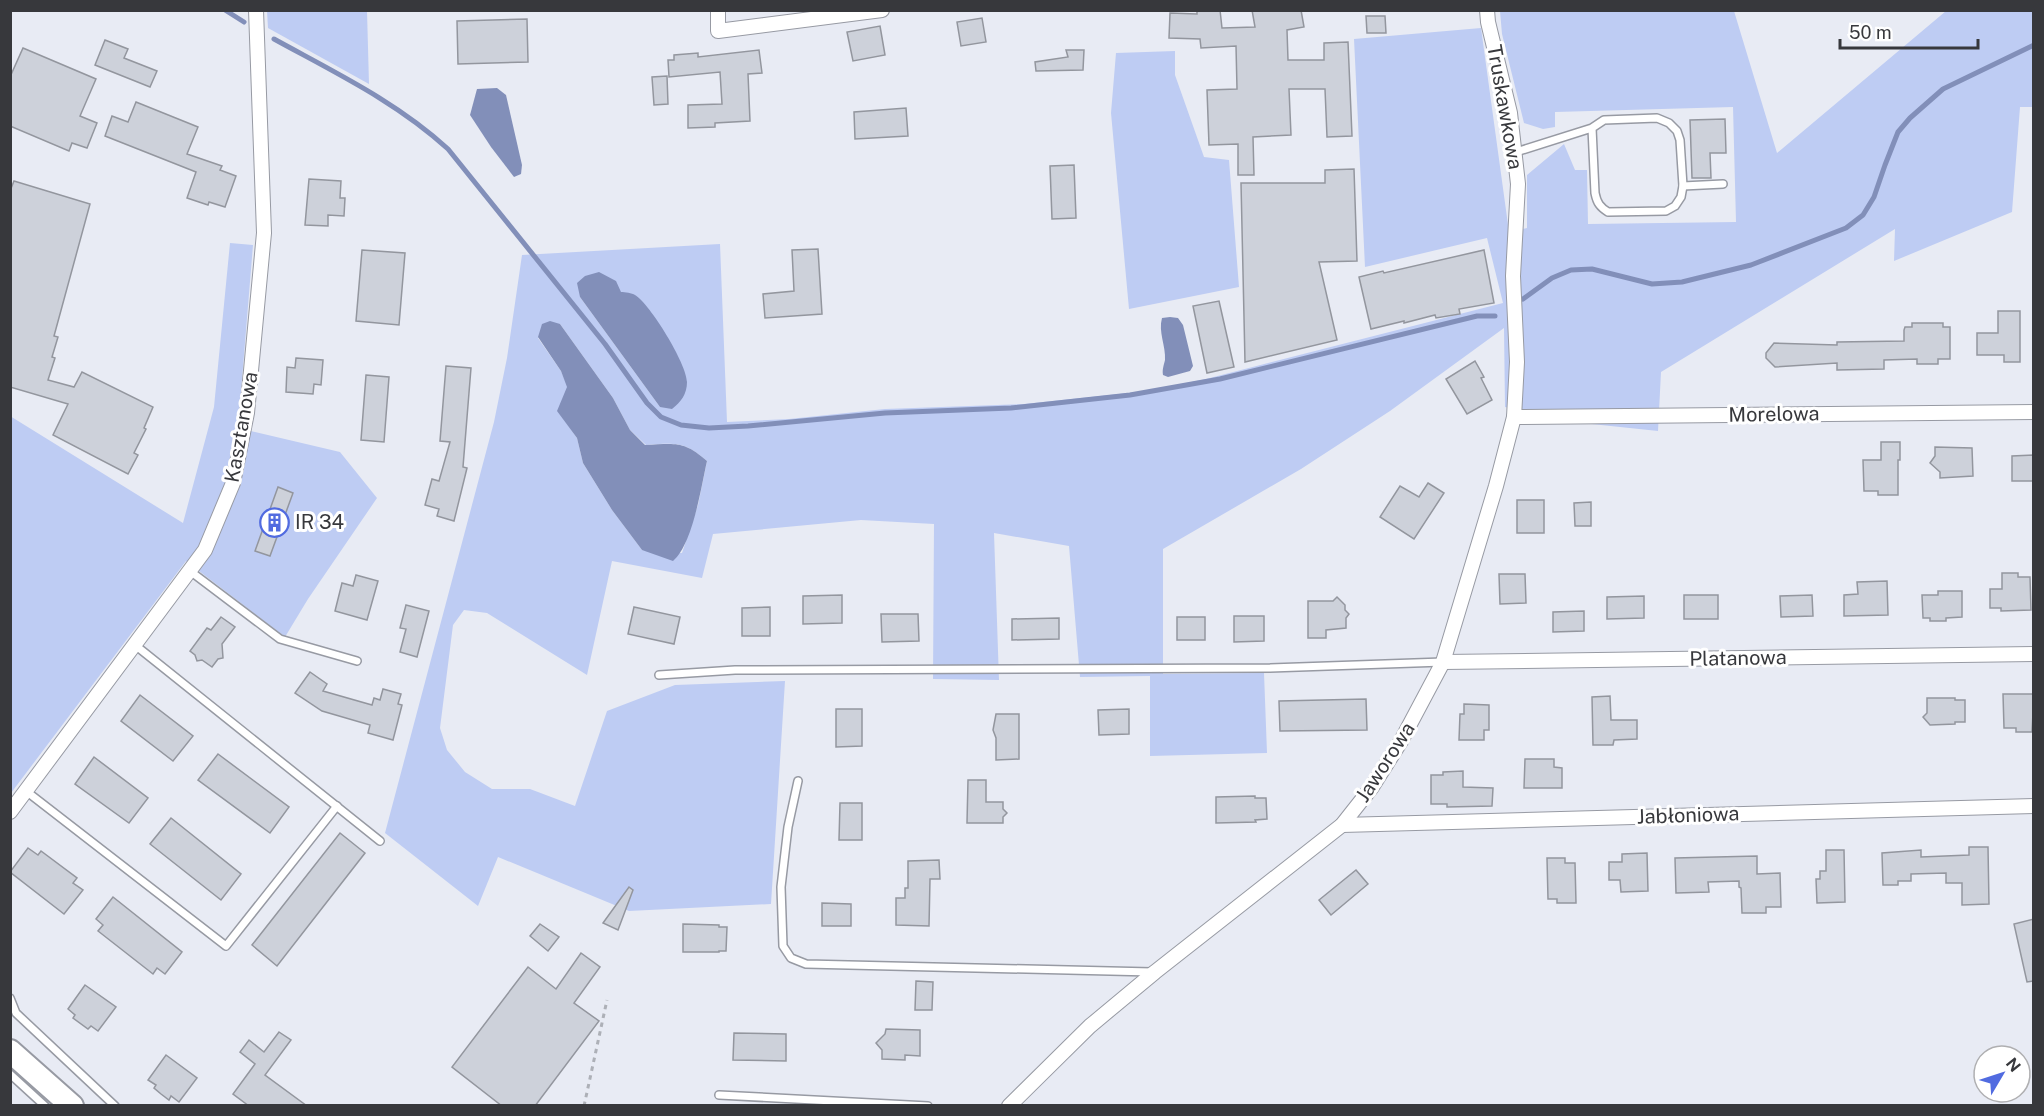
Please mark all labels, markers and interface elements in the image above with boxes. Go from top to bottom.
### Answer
scale bar [1840,12,1978,50]
text: 50 m [1849,22,1892,43]
street label: Truskawkowa [1482,43,1528,171]
street label: Kasztanowa [219,370,263,484]
street label: Morelowa [1728,401,1820,427]
building icon: IR 34 [258,506,290,538]
place label: IR 34 [295,510,344,534]
street label: Platanowa [1689,645,1787,671]
street label: Jaworowa [1350,718,1420,806]
street label: Jabłoniowa [1636,801,1740,829]
north arrow [1972,1044,2032,1104]
text: N [2002,1054,2025,1076]

